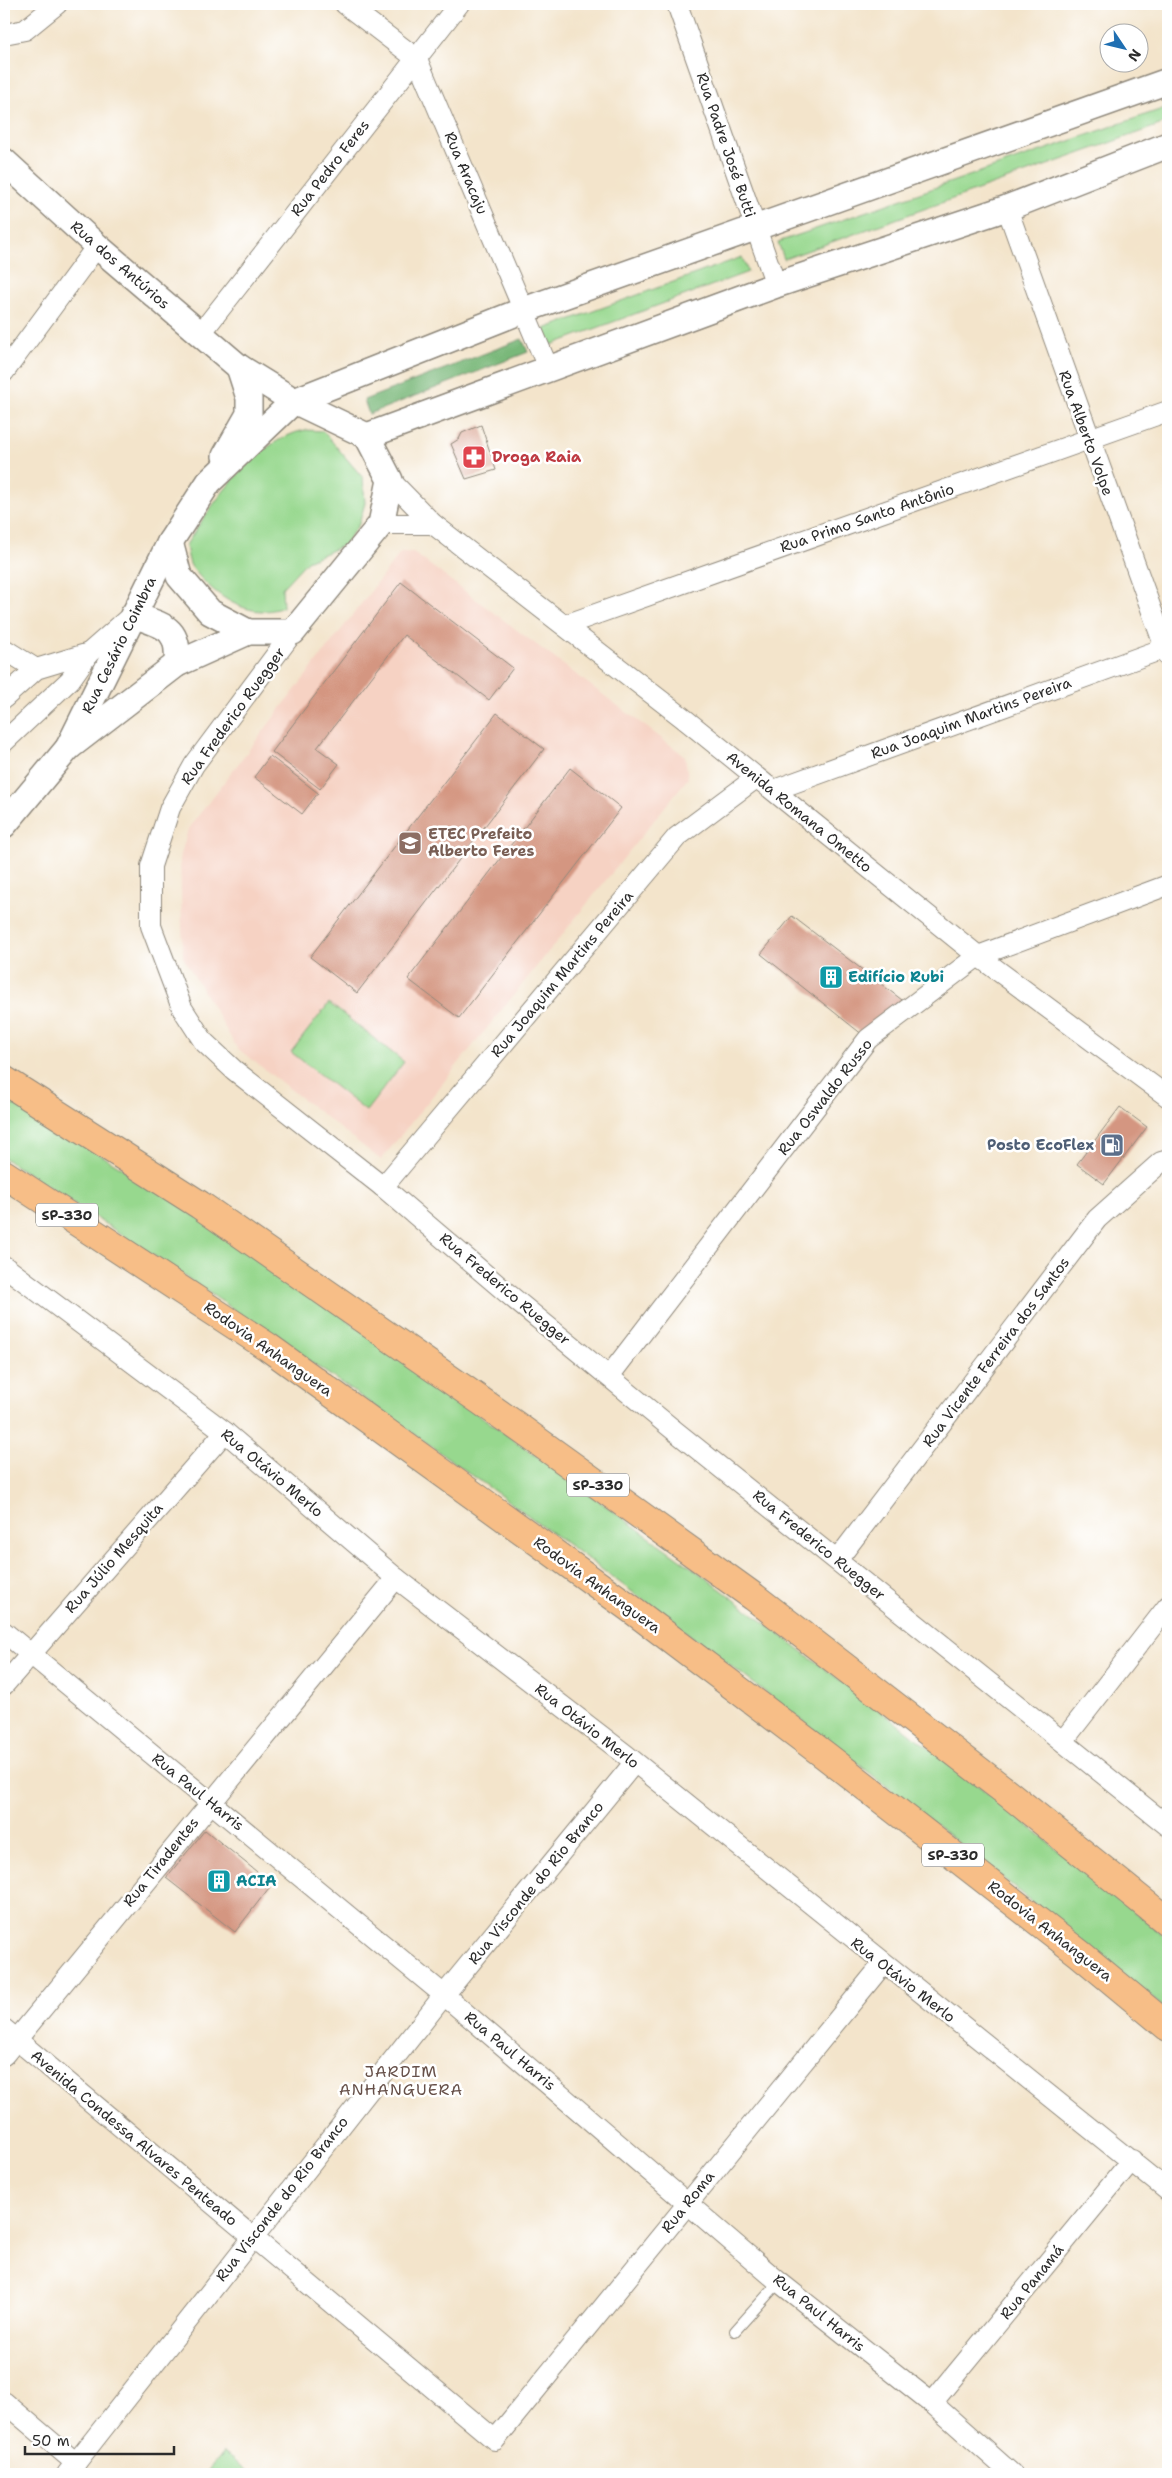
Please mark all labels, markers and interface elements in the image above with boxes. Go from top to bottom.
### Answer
north arrow [1100,22,1150,72]
text: N [1124,46,1145,65]
street label: Rua Padre José Butti [692,70,760,220]
street label: Rua Pedro Feres [286,116,374,220]
street label: Rua Aracaju [440,129,492,217]
street label: Rua dos Antúrios [66,216,174,314]
street label: Rua Alberto Volpe [1054,368,1118,498]
pharmacy icon: Droga Raia [461,444,487,470]
place label: Droga Raia [492,447,582,467]
street label: Rua Primo Santo Antônio [777,479,957,557]
street label: Rua Cesário Coimbra [77,573,161,717]
street label: Rua Frederico Ruegger [176,643,290,789]
street label: Rua Joaquim Martins Pereira [868,672,1075,764]
street label: Avenida Romana Ometto [722,747,876,877]
place label: ETEC Prefeito Alberto Feres [428,824,534,861]
school or university icon: ETEC Prefeito Alberto Feres [397,830,423,856]
street label: Rua Joaquim Martins Pereira [486,886,638,1062]
building icon: Edifício Rubi [818,964,844,990]
place label: Edifício Rubi [848,967,944,987]
street label: Rua Oswaldo Russo [773,1035,877,1159]
fuel station icon: Posto EcoFlex [1099,1132,1125,1158]
place label: Posto EcoFlex [987,1135,1094,1155]
road number: SP-330 [36,1204,98,1226]
street label: Rua Frederico Ruegger [435,1228,575,1350]
street label: Rua Vicente Ferreira dos Santos [918,1253,1074,1451]
street label: Rodovia Anhanguera [200,1297,337,1401]
street label: Rua Otávio Merlo [217,1424,327,1522]
road number: SP-330 [567,1474,629,1496]
street label: Rua Frederico Ruegger [749,1485,889,1605]
street label: Rua Júlio Mesquita [61,1498,168,1617]
street label: Rodovia Anhanguera [529,1532,665,1638]
street label: Rua Otávio Merlo [531,1679,643,1773]
street label: Rua Paul Harris [148,1749,248,1835]
street label: Rua Visconde do Rio Branco [464,1797,608,1969]
street label: Rua Tiradentes [119,1813,203,1911]
road number: SP-330 [922,1844,984,1866]
building icon: ACIA [206,1868,232,1894]
place label: ACIA [236,1871,277,1891]
street label: Rodovia Anhanguera [984,1876,1117,1986]
street label: Rua Otávio Merlo [847,1933,959,2027]
street label: Rua Paul Harris [460,2007,560,2095]
street label: Avenida Condessa Alvares Penteado [27,2046,241,2230]
district label: JARDIM ANHANGUERA [339,2061,463,2100]
street label: Rua Visconde do Rio Branco [211,2112,353,2286]
street label: Rua Roma [657,2166,720,2237]
street label: Rua Panamá [996,2240,1069,2324]
street label: Rua Paul Harris [769,2270,869,2356]
scale bar [25,2423,174,2455]
text: 50 m [32,2431,70,2451]

